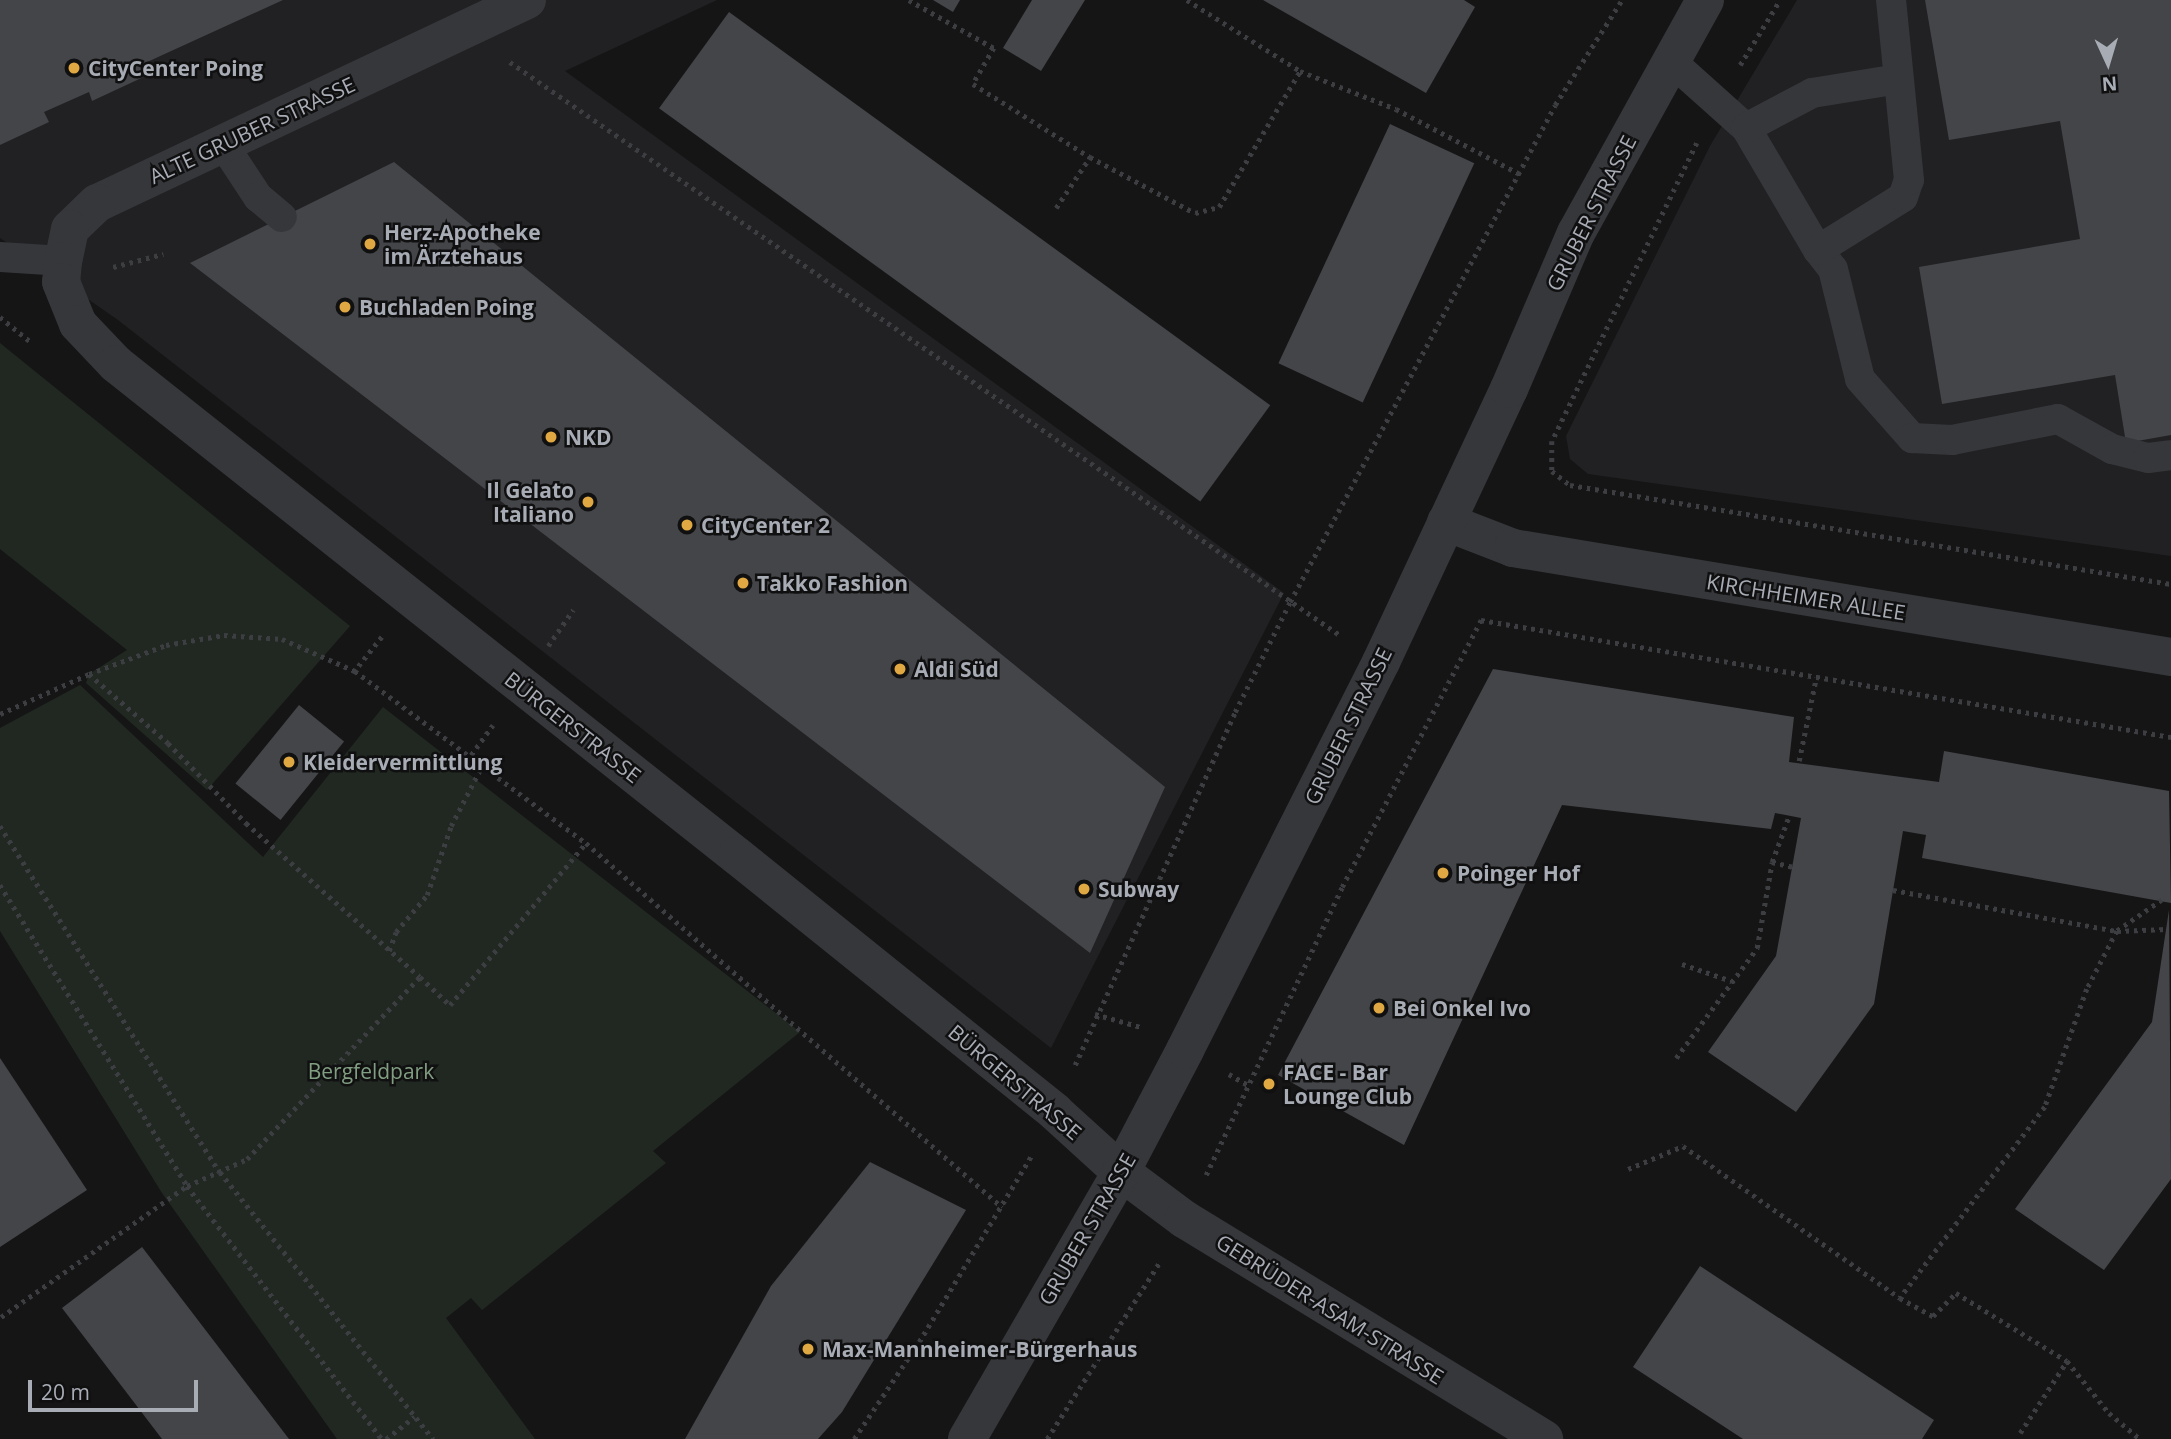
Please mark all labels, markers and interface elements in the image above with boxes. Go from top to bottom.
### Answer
north arrow [2073,28,2143,98]
place label: CityCenter Poing [88,55,263,81]
marker: CityCenter Poing [66,60,82,76]
text: N [2101,70,2118,97]
street label: ALTE GRUBER STRASSE [145,71,359,189]
street label: GRUBER STRASSE [1541,131,1641,295]
place label: Herz-Apotheke im Ärztehaus [384,219,541,269]
marker: Herz-Apotheke im Ärztehaus [362,236,378,252]
place label: Buchladen Poing [359,294,534,320]
marker: Buchladen Poing [337,299,353,315]
place label: NKD [565,424,612,450]
marker: NKD [543,429,559,445]
place label: Il Gelato Italiano [486,477,574,527]
marker: Il Gelato Italiano [580,494,596,510]
place label: CityCenter 2 [701,512,830,538]
marker: CityCenter 2 [679,517,695,533]
street label: KIRCHHEIMER ALLEE [1705,569,1907,625]
place label: Takko Fashion [757,570,908,596]
marker: Takko Fashion [735,575,751,591]
street label: GRUBER STRASSE [1299,644,1397,808]
place label: Aldi Süd [914,656,999,682]
marker: Aldi Süd [892,661,908,677]
street label: BÜRGERSTRASSE [500,666,646,788]
place label: Kleidervermittlung [303,749,502,775]
marker: Kleidervermittlung [281,754,297,770]
place label: Poinger Hof [1457,860,1580,886]
marker: Poinger Hof [1435,865,1451,881]
place label: Subway [1098,876,1179,902]
marker: Subway [1076,881,1092,897]
place label: Bei Onkel Ivo [1393,995,1531,1021]
marker: Bei Onkel Ivo [1371,1000,1387,1016]
street label: BÜRGERSTRASSE [943,1019,1087,1145]
park label: Bergfeldpark [308,1058,434,1084]
place label: FACE - Bar Lounge Club [1283,1059,1412,1109]
marker: FACE - Bar Lounge Club [1261,1076,1277,1092]
street label: GRUBER STRASSE [1033,1149,1141,1309]
street label: GEBRÜDER-ASAM-STRASSE [1212,1229,1448,1389]
place label: Max-Mannheimer-Bürgerhaus [822,1336,1137,1362]
marker: Max-Mannheimer-Bürgerhaus [800,1341,816,1357]
scale bar [32,1366,201,1410]
text: 20 m [41,1378,90,1406]

